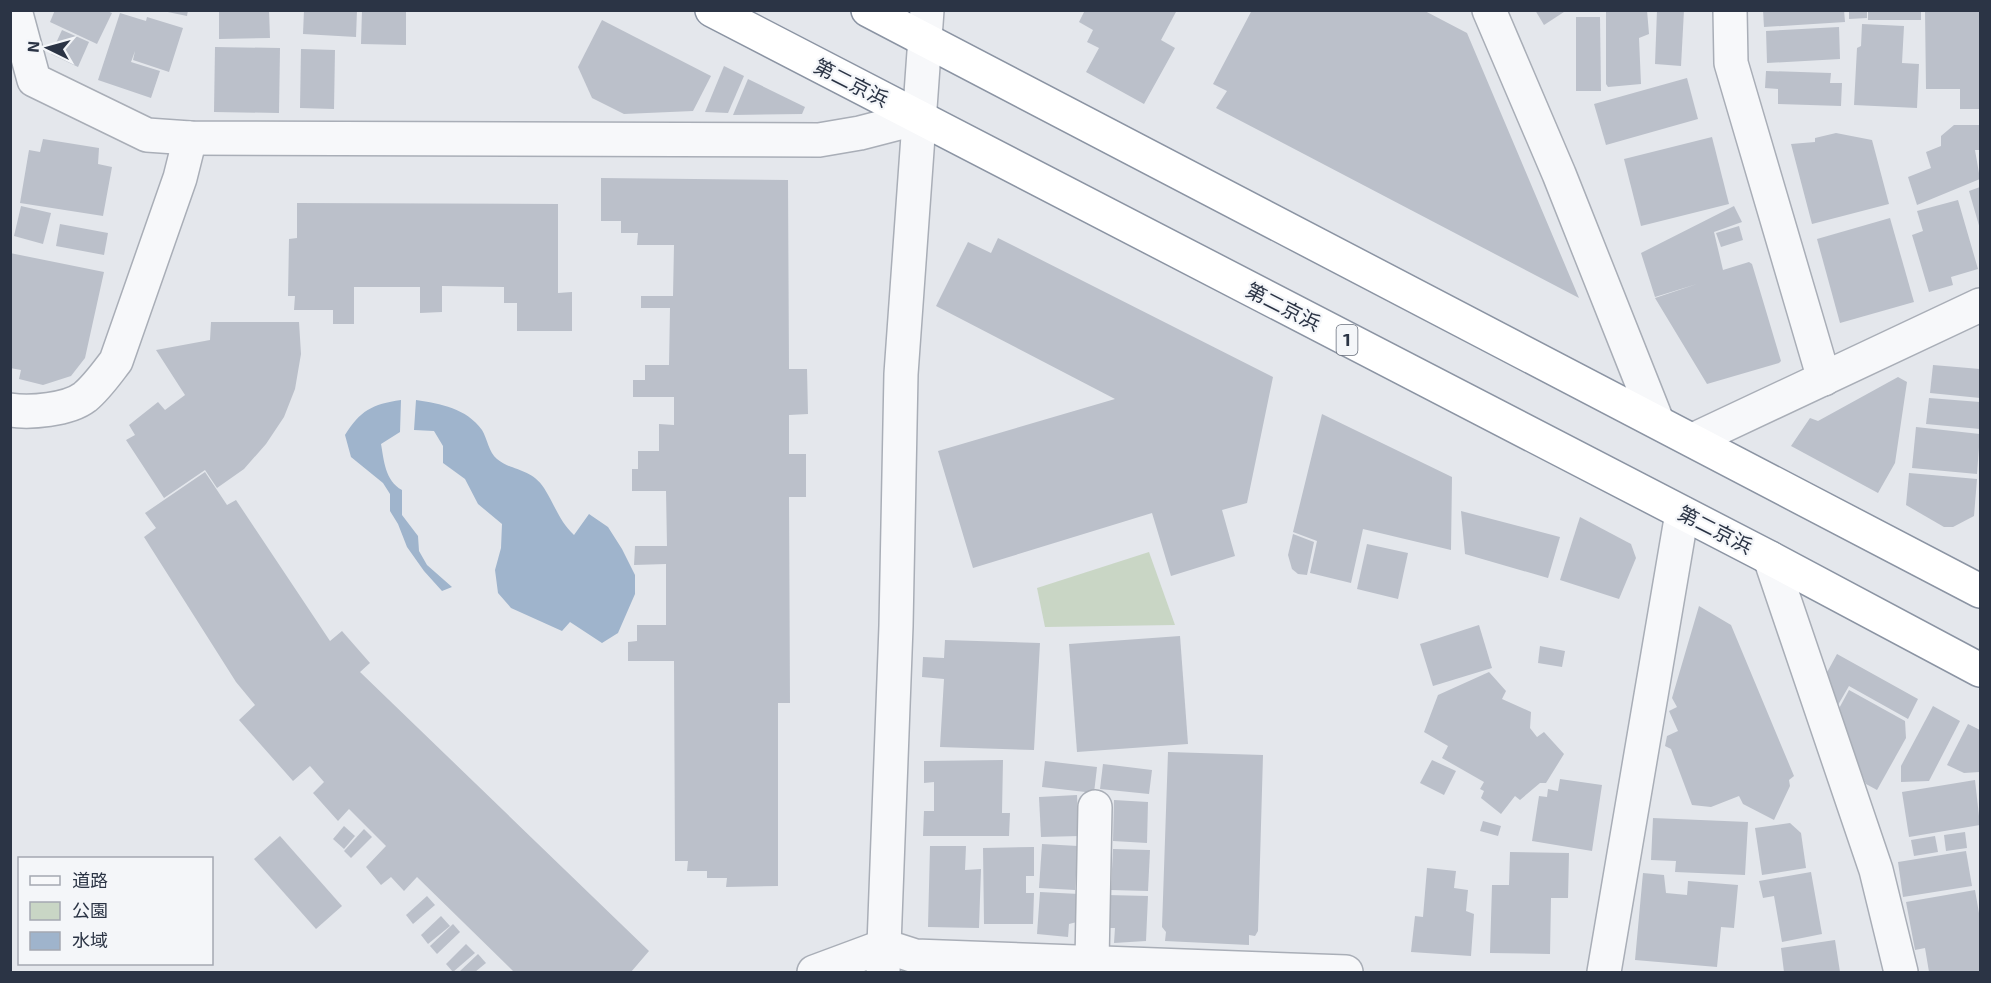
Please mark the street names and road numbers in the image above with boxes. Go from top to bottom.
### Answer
street label: 第二京浜 [810,53,893,111]
street label: 第二京浜 [1242,277,1325,335]
road number: 1 [1336,325,1358,355]
street label: 第二京浜 [1674,500,1757,558]

